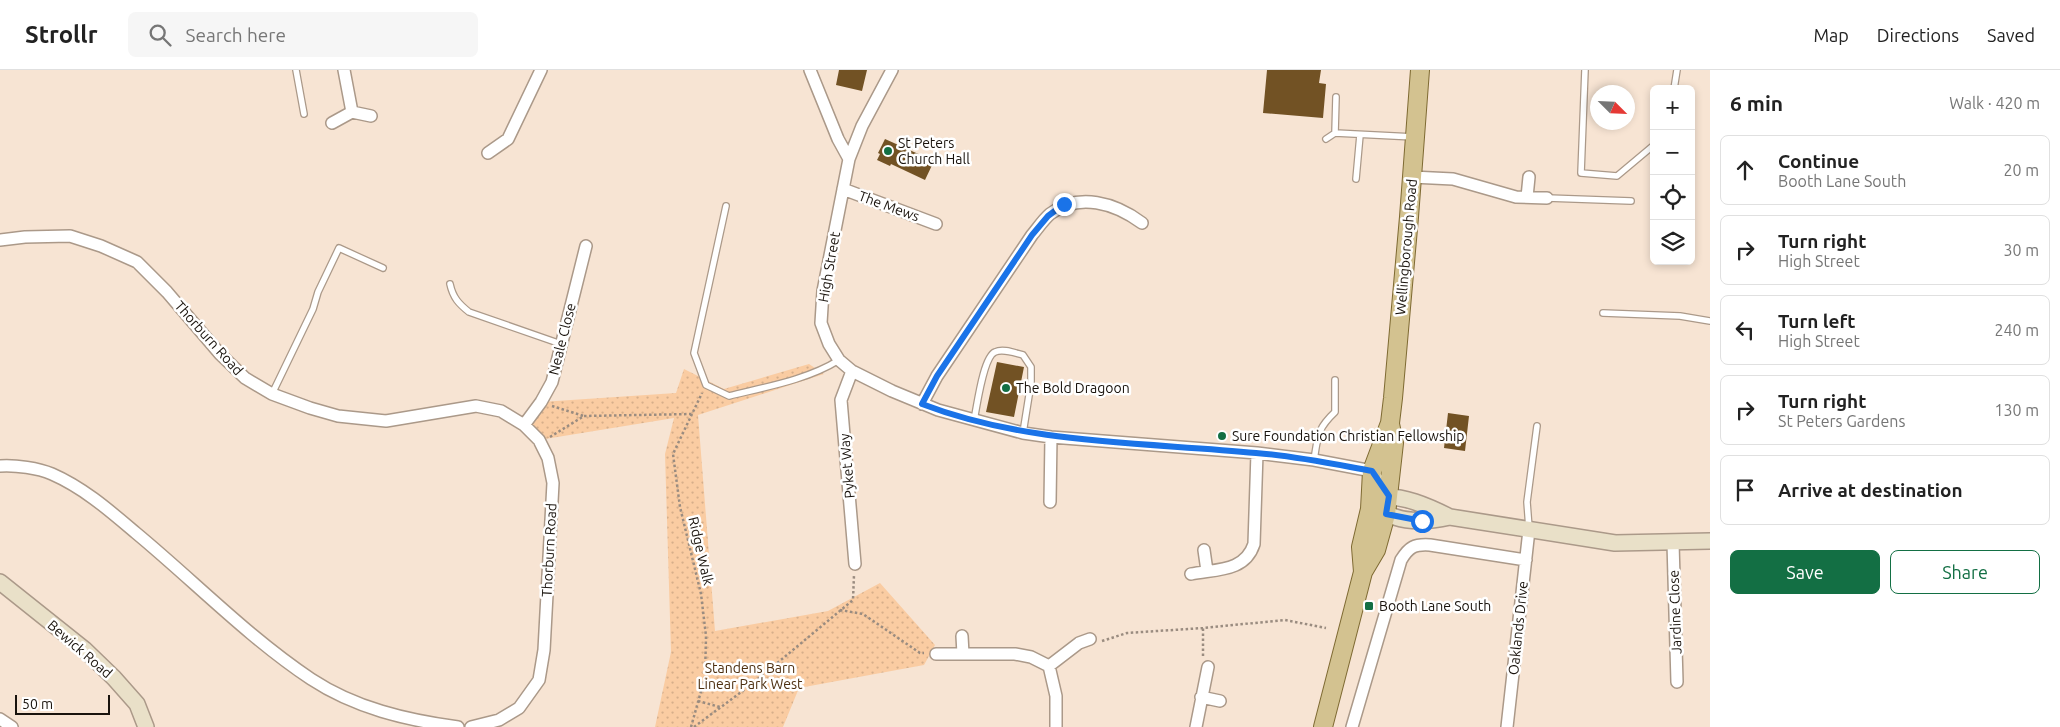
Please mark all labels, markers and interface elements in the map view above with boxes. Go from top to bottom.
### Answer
search box [128,12,478,57]
text: Strollr [25,21,98,48]
icon: search [146,21,174,49]
text: Search here [186,24,286,46]
text: Map [1813,25,1849,45]
text: Directions [1877,25,1959,45]
text: Saved [1987,25,2035,45]
north arrow [1590,85,1635,130]
map controls [1650,85,1695,265]
button: + [1650,85,1695,130]
text: 6 min [1730,91,1783,115]
text: Walk · 420 m [1949,94,2040,112]
button: − [1650,130,1695,175]
place label: St Peters Church Hall [898,135,970,167]
marker: St Peters Church Hall [882,145,894,157]
text: Continue [1778,150,1859,172]
icon: ahead [1731,156,1759,184]
text: 20 m [2003,161,2039,179]
text: Booth Lane South [1778,172,1906,190]
button: locate [1650,175,1695,220]
street label: Wellingborough Road [1392,178,1420,316]
street label: The Mews [856,188,922,224]
route end [1053,193,1076,216]
button: layers [1650,220,1695,265]
street label: High Street [815,230,843,304]
text: Turn right [1778,230,1866,252]
icon: right [1731,236,1759,264]
text: 30 m [2003,241,2039,259]
text: High Street [1778,252,1860,270]
street label: Thorburn Road [172,298,246,378]
street label: Neale Close [545,301,579,377]
text: Turn left [1778,310,1856,332]
icon: left [1731,316,1759,344]
text: 240 m [1994,321,2039,339]
text: High Street [1778,332,1860,350]
place label: The Bold Dragoon [1016,380,1130,396]
marker: The Bold Dragoon [1000,382,1012,394]
text: Turn right [1778,390,1866,412]
icon: right [1731,396,1759,424]
text: 130 m [1994,401,2039,419]
text: St Peters Gardens [1778,412,1905,430]
place label: Sure Foundation Christian Fellowship [1232,428,1465,444]
marker: Sure Foundation Christian Fellowship [1216,430,1228,442]
street label: Pyket Way [836,433,858,499]
icon: arrive [1731,476,1759,504]
text: Arrive at destination [1778,479,1963,501]
street label: Thorburn Road [539,503,559,597]
route start [1411,510,1434,533]
street label: Ridge Walk [685,515,717,587]
button: Save [1730,550,1880,594]
button: Share [1890,550,2040,594]
street label: Jardine Close [1666,570,1684,654]
street label: Oaklands Drive [1505,580,1531,676]
place label: Booth Lane South [1379,598,1491,614]
marker: Booth Lane South [1363,600,1375,612]
street label: Bewick Road [45,617,115,681]
park label: Standens Barn Linear Park West [697,660,803,692]
scale bar [15,692,110,715]
text: 50 m [22,696,53,712]

